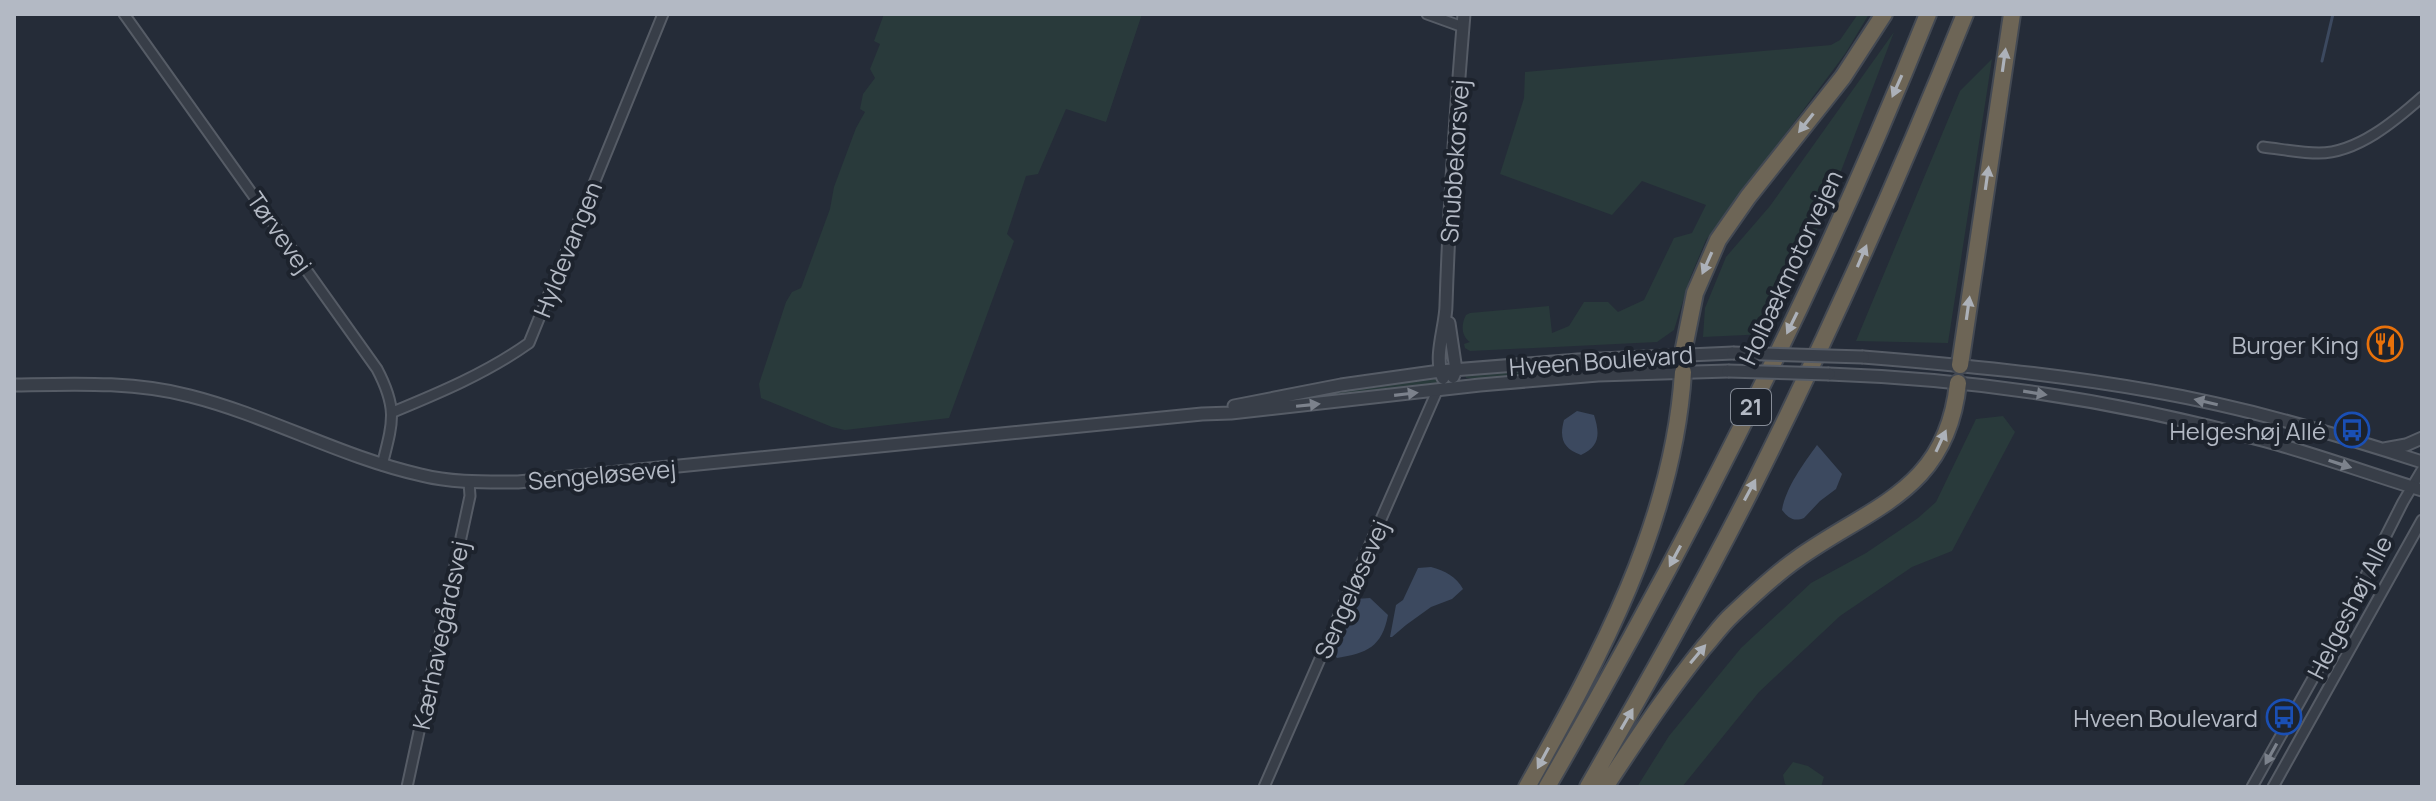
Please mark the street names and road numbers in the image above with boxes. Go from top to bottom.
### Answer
street label: Snubbekorsvej [1432,78,1476,244]
street label: Holbækmotorvejen [1730,164,1850,370]
street label: Hyldevangen [525,176,609,322]
street label: Tørvevej [240,185,320,279]
street label: Hveen Boulevard [1508,337,1694,383]
road number: 21 [1731,389,1771,425]
street label: Sengeløsevej [527,451,677,497]
street label: Sengeløsevej [1306,514,1396,664]
street label: Helgeshøj Alle [2299,530,2399,684]
street label: Kærhavegårdsvej [404,537,476,733]

